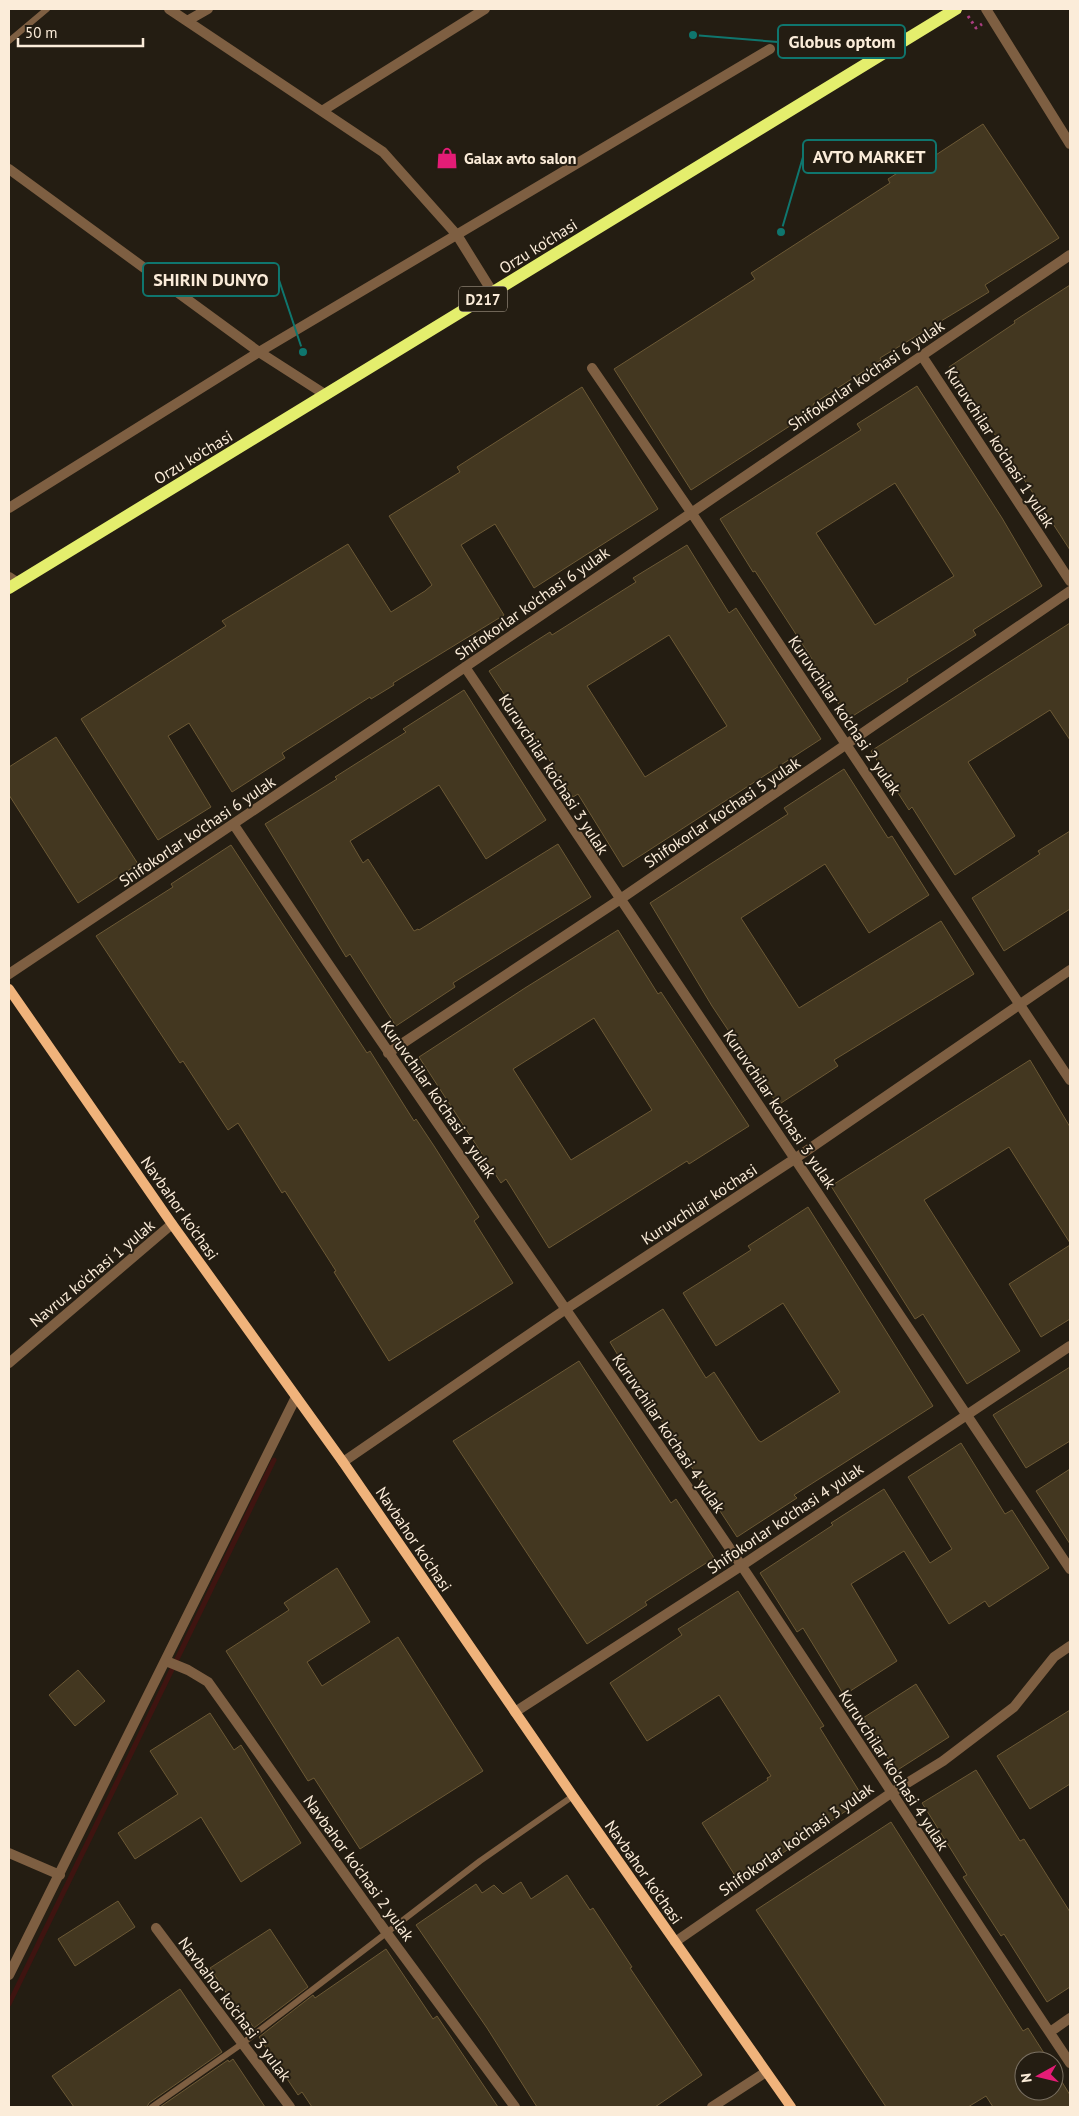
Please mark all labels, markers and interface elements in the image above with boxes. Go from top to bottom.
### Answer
scale bar [18,15,142,47]
text: 50 m [25,23,58,42]
callout: Globus optom [778,25,905,58]
text: Globus optom [788,30,896,53]
callout: AVTO MARKET [803,140,936,173]
shop icon: Galax avto salon [434,145,460,171]
text: AVTO MARKET [813,145,926,168]
place label: Galax avto salon [464,148,576,168]
street label: Orzu ko'chasi [495,214,581,278]
callout: SHIRIN DUNYO [143,263,279,296]
text: SHIRIN DUNYO [153,268,269,291]
road number: D217 [459,286,507,312]
street label: Shifokorlar ko'chasi 6 yulak [784,315,948,435]
street label: Kuruvchilar ko'chasi 1 yulak [941,363,1060,531]
street label: Orzu ko'chasi [150,426,236,488]
street label: Shifokorlar ko'chasi 6 yulak [451,542,613,664]
street label: Kuruvchilar ko'chasi 2 yulak [784,632,906,799]
street label: Kuruvchilar ko'chasi 3 yulak [495,690,614,858]
street label: Shifokorlar ko'chasi 5 yulak [640,752,804,872]
street label: Shifokorlar ko'chasi 6 yulak [115,771,279,891]
street label: Kuruvchilar ko'chasi 4 yulak [377,1016,501,1182]
street label: Kuruvchilar ko'chasi 3 yulak [719,1026,841,1193]
street label: Navbahor ko'chasi [137,1152,223,1264]
street label: Kuruvchilar ko'chasi [637,1159,761,1249]
street label: Navruz ko'chasi 1 yulak [26,1215,159,1331]
street label: Kuruvchilar ko'chasi 4 yulak [608,1350,730,1517]
street label: Shifokorlar ko'chasi 4 yulak [703,1458,867,1578]
street label: Navbahor ko'chasi [372,1483,456,1595]
street label: Kuruvchilar ko'chasi 4 yulak [835,1686,954,1854]
street label: Shifokorlar ko'chasi 3 yulak [715,1778,877,1900]
street label: Navbahor ko'chasi 2 yulak [299,1791,419,1945]
street label: Navbahor ko'chasi [601,1816,687,1928]
street label: Navbahor ko'chasi 3 yulak [174,1933,296,2085]
north arrow [1014,2051,1064,2101]
text: N [1017,2072,1036,2084]

